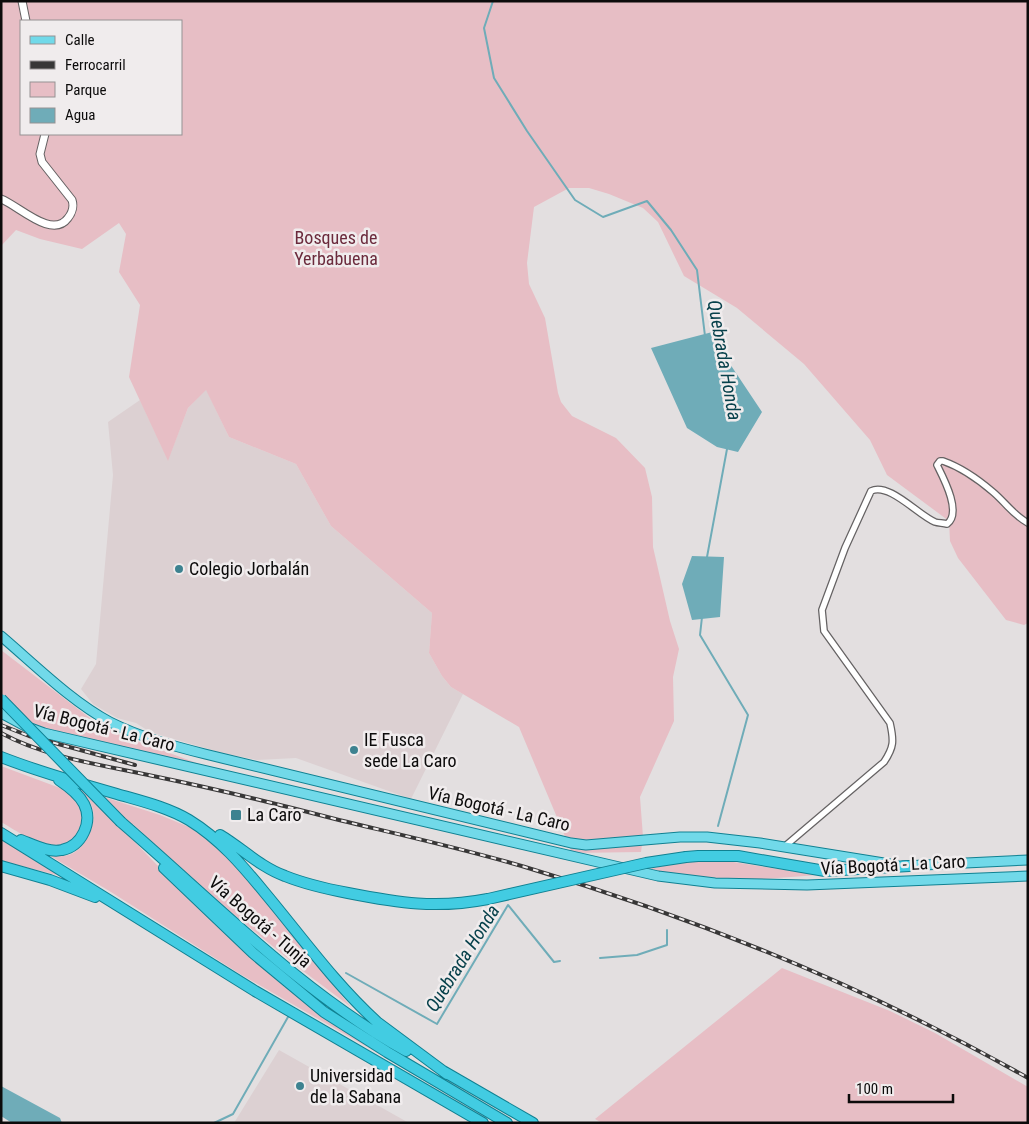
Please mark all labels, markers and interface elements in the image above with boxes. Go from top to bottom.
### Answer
legend [20,20,182,135]
text: Calle [65,31,95,49]
text: Ferrocarril [65,56,126,74]
text: Parque [65,81,107,99]
text: Agua [65,106,95,124]
park label: Bosques de Yerbabuena [294,227,378,269]
water label: Quebrada Honda [703,298,746,422]
place label: Colegio Jorbalán [189,558,309,579]
marker: Colegio Jorbalán [173,563,185,575]
street label: Vía Bogotá - La Caro [31,700,177,755]
place label: IE Fusca sede La Caro [364,729,457,771]
marker: IE Fusca sede La Caro [348,744,360,756]
street label: Vía Bogotá - La Caro [426,782,572,835]
place label: La Caro [247,804,301,825]
marker: La Caro [229,808,243,822]
street label: Vía Bogotá - La Caro [820,850,966,879]
street label: Vía Bogotá - Tunja [205,871,316,972]
water label: Quebrada Honda [420,901,504,1016]
place label: Universidad de la Sabana [310,1065,401,1107]
scale bar [849,1072,953,1104]
marker: Universidad de la Sabana [294,1080,306,1092]
text: 100 m [856,1080,893,1098]

